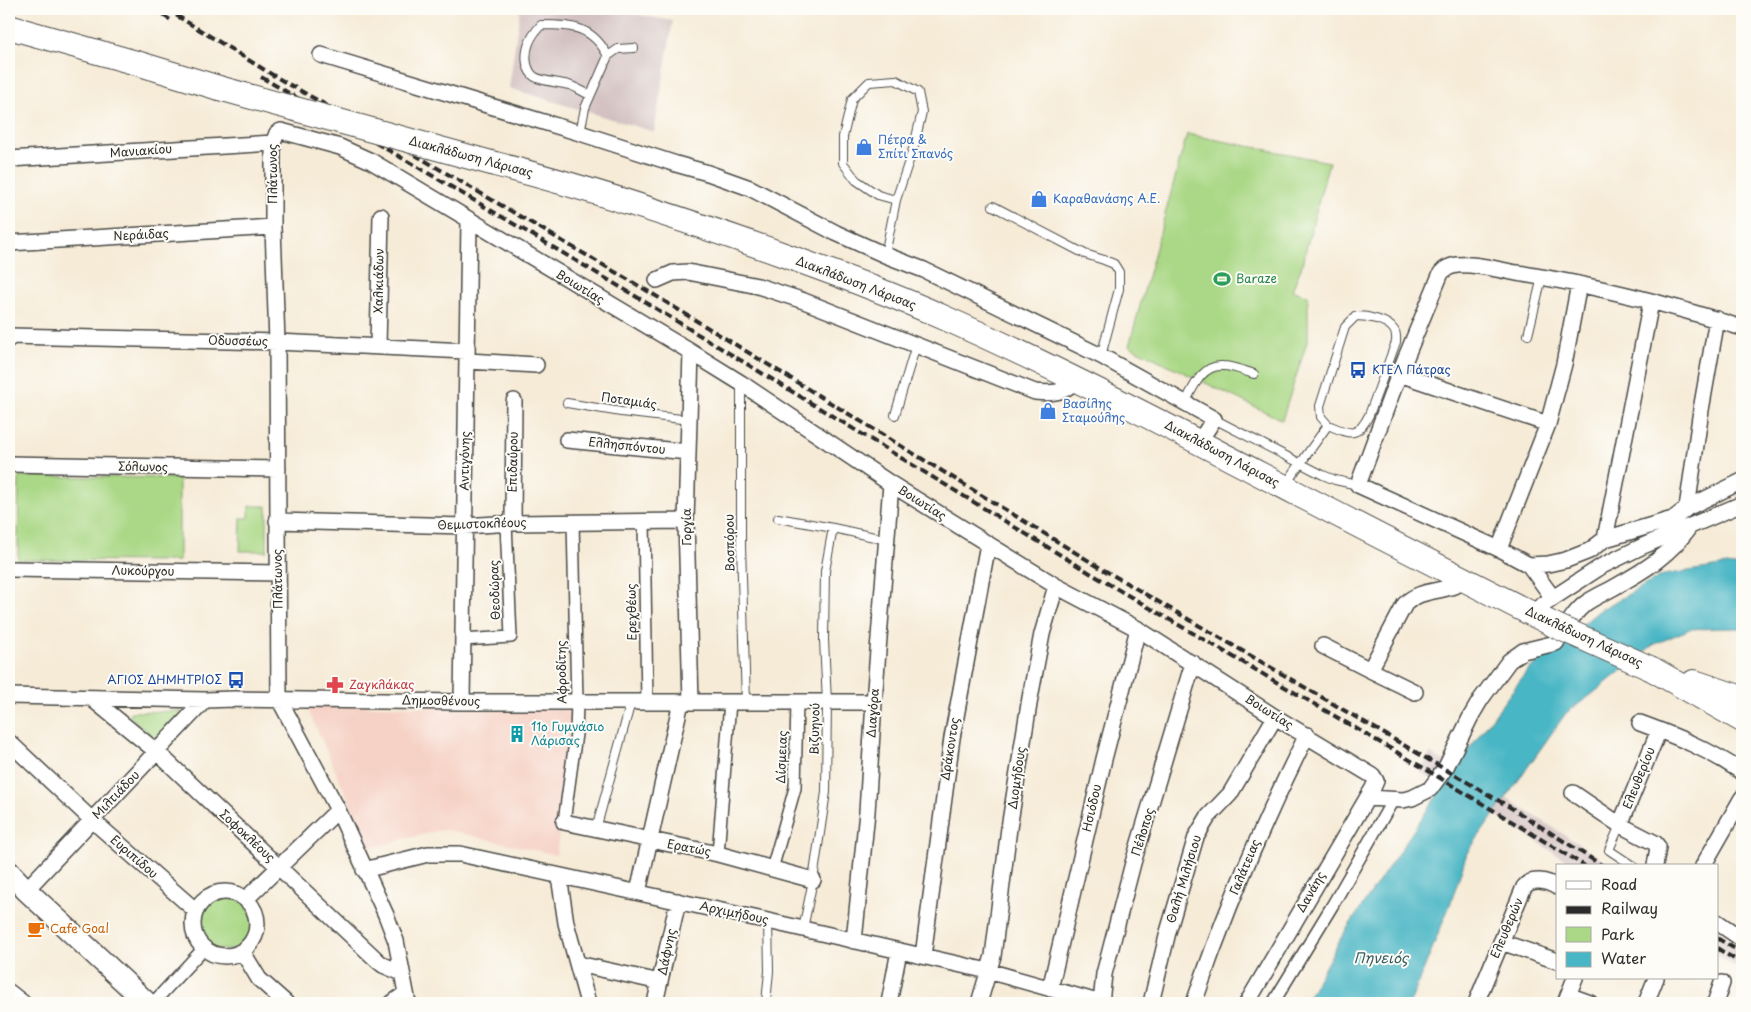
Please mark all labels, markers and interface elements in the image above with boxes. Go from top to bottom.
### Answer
place label: Πέτρα & Σπίτι Σπανός [878,130,953,162]
street label: Διακλάδωση Λάρισας [407,131,535,181]
shop icon: Πέτρα & Σπίτι Σπανός [854,137,874,157]
street label: Μανιακίου [109,139,173,161]
street label: Πλάτωνος [263,144,281,204]
shop icon: Καραθανάσης Α.Ε. [1029,189,1049,209]
place label: Καραθανάσης Α.Ε. [1053,189,1160,207]
street label: Νεράιδας [113,224,169,244]
street label: Χαλκιάδων [368,248,388,314]
street label: Διακλάδωση Λάρισας [794,251,919,313]
street label: Βοιωτίας [553,265,608,308]
sports icon: Baraze [1212,269,1232,289]
place label: Baraze [1236,269,1277,287]
street label: Οδυσσέως [208,330,268,350]
bus stop icon: ΚΤΕΛ Πάτρας [1348,360,1368,380]
place label: ΚΤΕΛ Πάτρας [1372,360,1451,378]
street label: Ποταμιάς [600,387,658,413]
place label: Βασίλης Σταμούλης [1062,394,1125,426]
shop icon: Βασίλης Σταμούλης [1038,401,1058,421]
street label: Διακλάδωση Λάρισας [1162,415,1283,491]
street label: Αντιγόνης [454,431,474,491]
street label: Επιδαύρου [502,431,522,493]
street label: Ελλησπόντου [588,432,667,458]
street label: Σόλωνος [118,457,168,475]
street label: Βοιωτίας [895,480,950,524]
street label: Γοργία [677,508,695,546]
street label: Θεμιστοκλέους [437,512,527,534]
street label: Βοσπόρου [719,514,739,572]
street label: Πλάτωνος [267,549,287,609]
street label: Λυκούργου [112,560,175,580]
street label: Θεοδώρας [484,560,504,620]
street label: Ερεχθέως [622,583,640,641]
street label: Διακλάδωση Λάρισας [1523,601,1646,671]
street label: Αφροδίτης [551,640,571,704]
place label: ΑΓΙΟΣ ΔΗΜΗΤΡΙΟΣ [107,670,222,688]
bus stop icon: ΑΓΙΟΣ ΔΗΜΗΤΡΙΟΣ [226,670,246,690]
pharmacy icon: Ζαγκλάκας [325,675,345,695]
place label: Ζαγκλάκας [349,675,414,693]
street label: Διαγόρα [861,687,883,738]
street label: Βοιωτίας [1242,689,1297,733]
street label: Δημοσθένους [402,690,480,710]
street label: Βιζυηνού [805,702,823,755]
street label: Δράκοντος [935,716,963,782]
place label: 11ο Γυμνάσιο Λάρισας [531,717,605,749]
building icon: 11ο Γυμνάσιο Λάρισας [507,724,527,744]
street label: Δίσμειας [771,730,791,784]
street label: Ελευθερίου [1617,744,1659,811]
street label: Διομήδους [1003,745,1029,810]
street label: Μιλτιάδου [87,766,143,823]
street label: Ησιόδου [1077,782,1105,833]
street label: Σοφοκλέους [216,805,279,866]
street label: Πέλοπος [1126,805,1158,858]
street label: Ευριπίδου [107,830,163,882]
street label: Θαλή Μιλήσιου [1161,832,1205,925]
street label: Ερατώς [666,834,713,860]
street label: Γαλάτειας [1224,836,1264,897]
legend [1556,864,1718,980]
street label: Δανάης [1291,868,1329,915]
text: Road [1601,872,1637,895]
street label: Ελευθερών [1485,894,1527,961]
street label: Αρχιμήδους [698,896,770,928]
text: Railway [1601,896,1658,919]
cafe icon: Cafe Goal [26,919,46,939]
place label: Cafe Goal [50,919,109,937]
text: Park [1601,922,1635,945]
street label: Δάφνης [652,927,680,977]
text: Water [1601,946,1646,969]
water label: Πηνειός [1354,947,1410,968]

